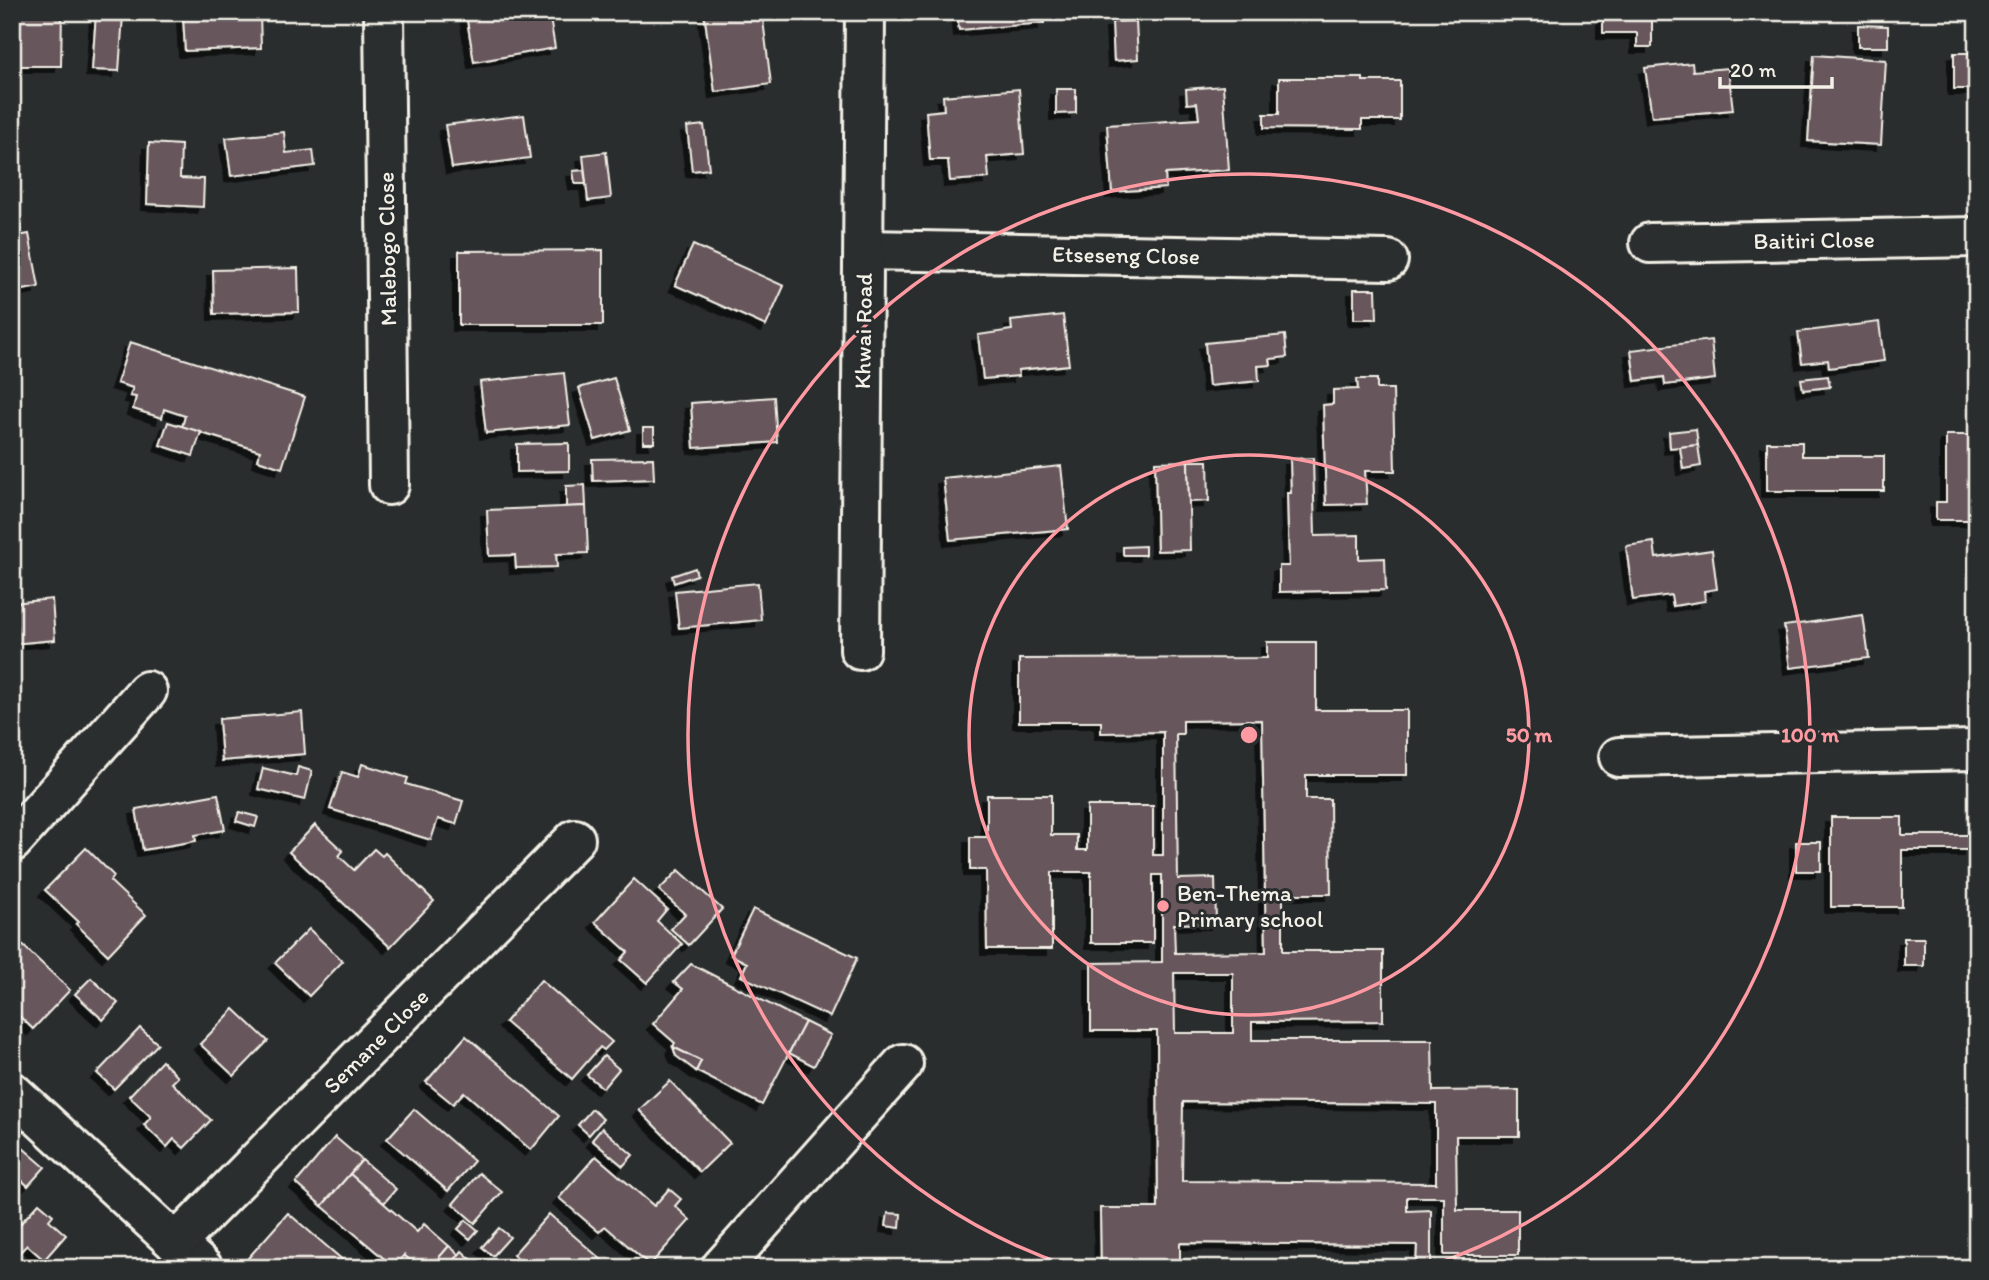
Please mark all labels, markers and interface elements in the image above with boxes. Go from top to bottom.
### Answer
scale bar [1720,46,1832,90]
text: 20 m [1730,57,1777,82]
street label: Malebogo Close [372,172,402,326]
street label: Baitiri Close [1753,225,1875,255]
street label: Etseseng Close [1052,240,1200,270]
street label: Khwai Road [848,272,878,389]
text: 50 m [1506,722,1553,747]
text: 100 m [1781,722,1839,747]
centre of rings [1237,723,1261,747]
place label: Ben-Thema Primary school [1177,879,1324,933]
marker: Ben-Thema Primary school [1155,898,1171,914]
street label: Semane Close [318,983,434,1099]

